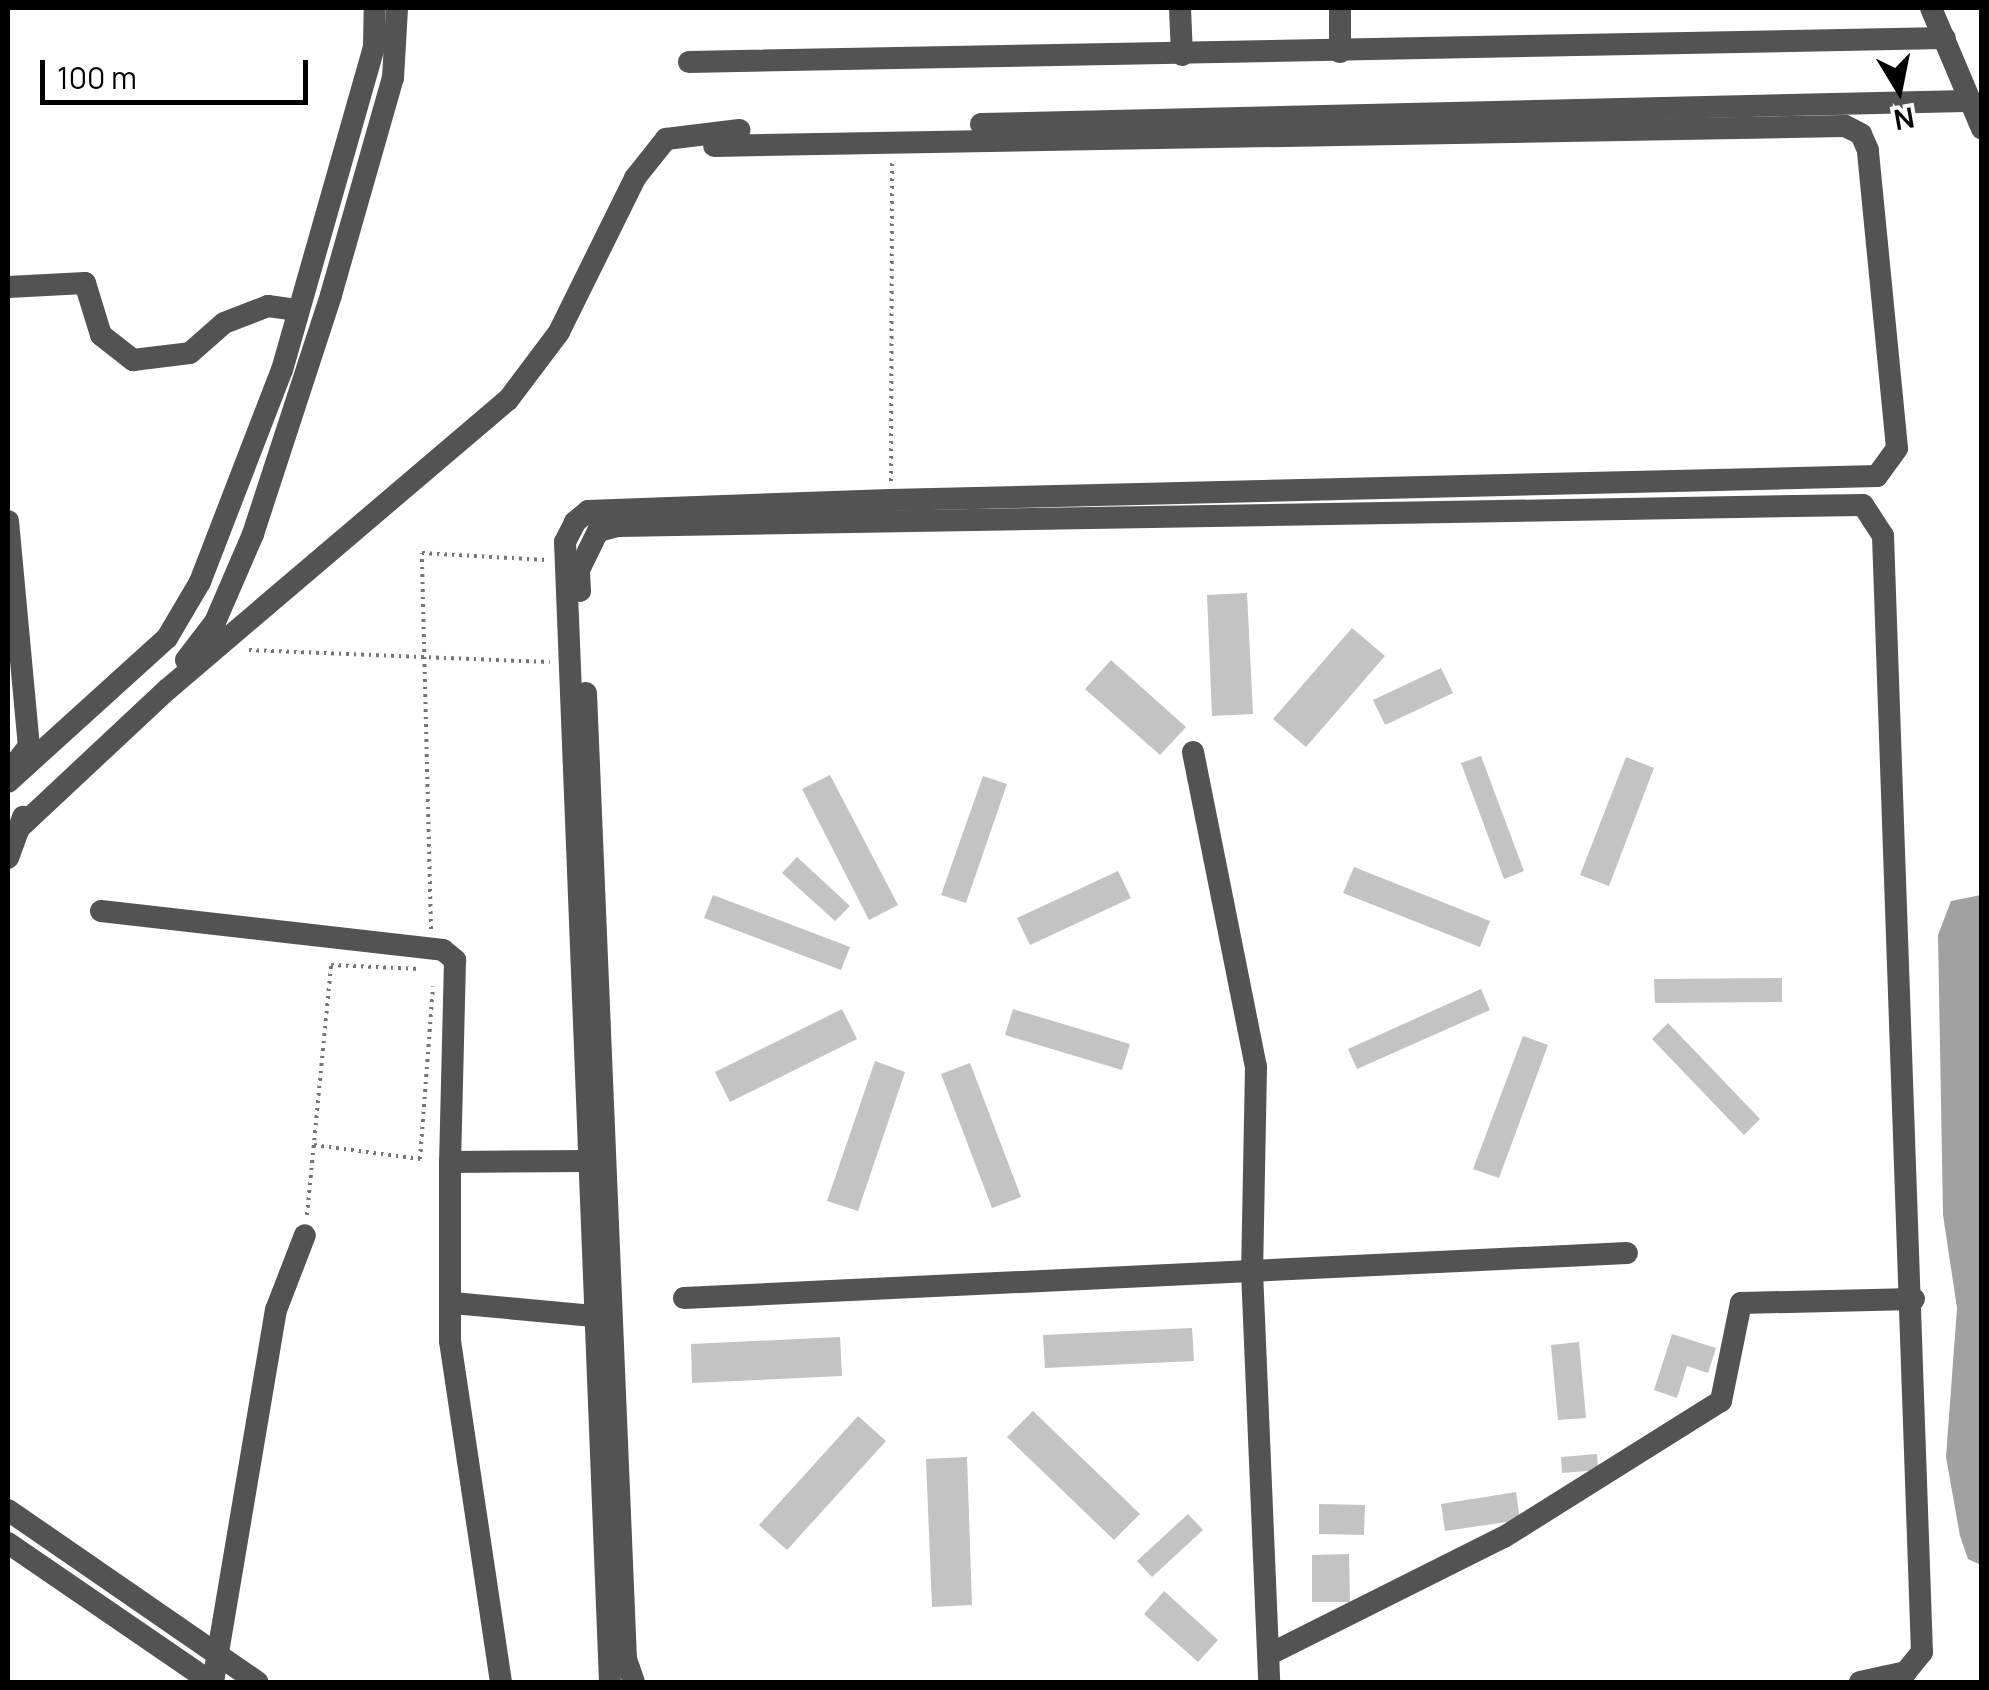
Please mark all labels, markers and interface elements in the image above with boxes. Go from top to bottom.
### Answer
scale bar [45,40,312,102]
north arrow [1849,40,1949,140]
text: 100 m [57,57,137,98]
text: N [1891,99,1917,140]

